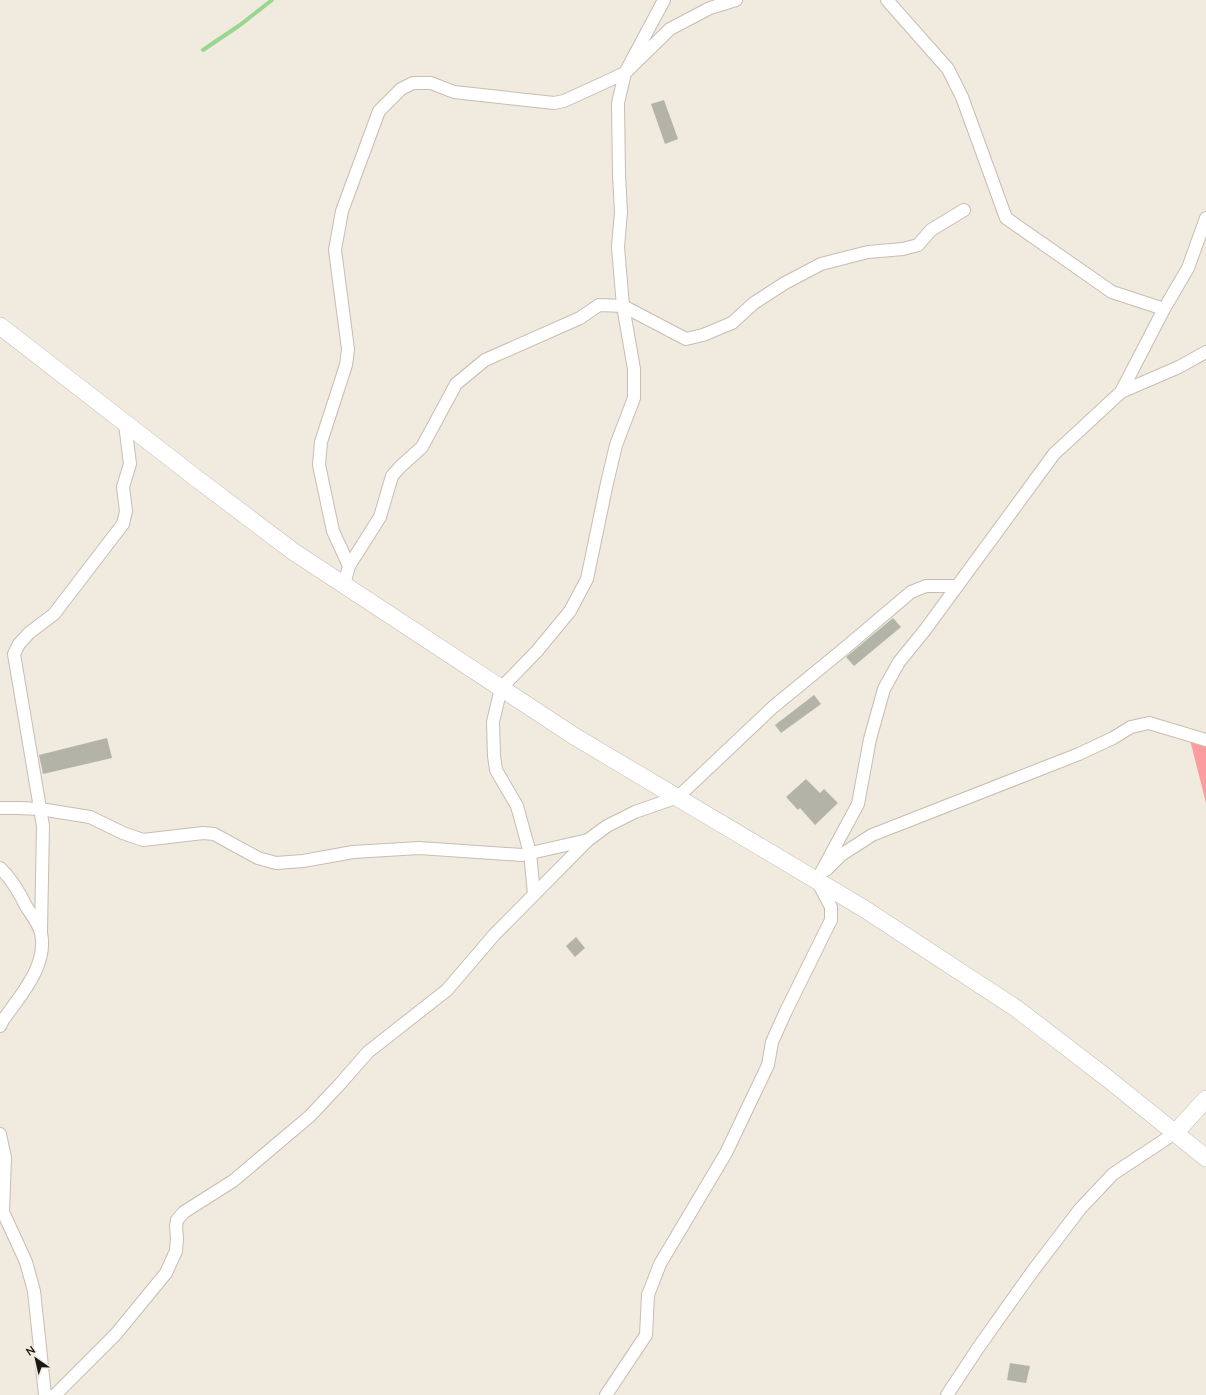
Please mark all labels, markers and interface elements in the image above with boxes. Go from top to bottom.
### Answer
north arrow [16,1339,56,1379]
text: N [23,1343,38,1360]

